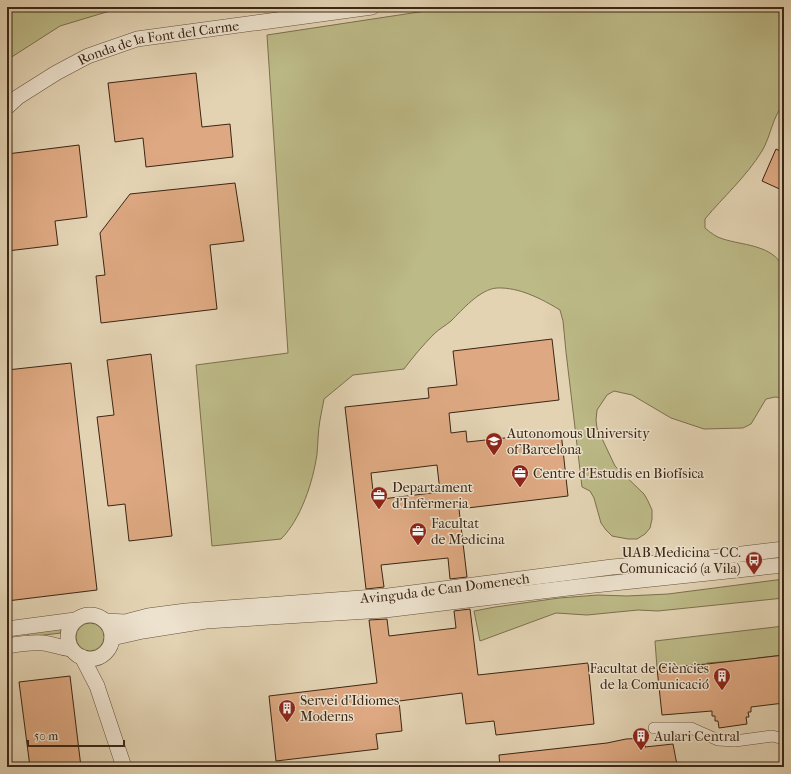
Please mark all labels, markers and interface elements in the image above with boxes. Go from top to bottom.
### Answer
street label: Ronda de la Font del Carme [75,17,240,69]
place label: Autonomous University of Barcelona [506,425,650,458]
school or university icon: Autonomous University of Barcelona [484,431,504,456]
office icon: Centre d'Estudis en Biofísica [510,463,530,488]
place label: Centre d'Estudis en Biofísica [533,465,705,482]
place label: Departament d'Infermeria [392,479,473,512]
office icon: Departament d'Infermeria [369,485,389,510]
place label: Facultat de Medicina [431,515,505,548]
office icon: Facultat de Medicina [408,521,428,546]
place label: UAB Medicina - CC. Comunicació (a Vila) [619,544,741,577]
bus stop icon: UAB Medicina - CC. Comunicació (a Vila) [744,550,764,575]
street label: Avinguda de Can Domenech [358,570,531,607]
place label: Facultat de Ciències de la Comunicació [590,660,709,693]
building icon: Facultat de Ciències de la Comunicació [712,666,732,691]
place label: Servei d'Idiomes Moderns [300,692,399,725]
building icon: Servei d'Idiomes Moderns [277,698,297,723]
scale bar [28,722,124,748]
building icon: Aulari Central [631,726,651,751]
place label: Aulari Central [653,728,740,745]
text: 50 m [34,729,58,743]

